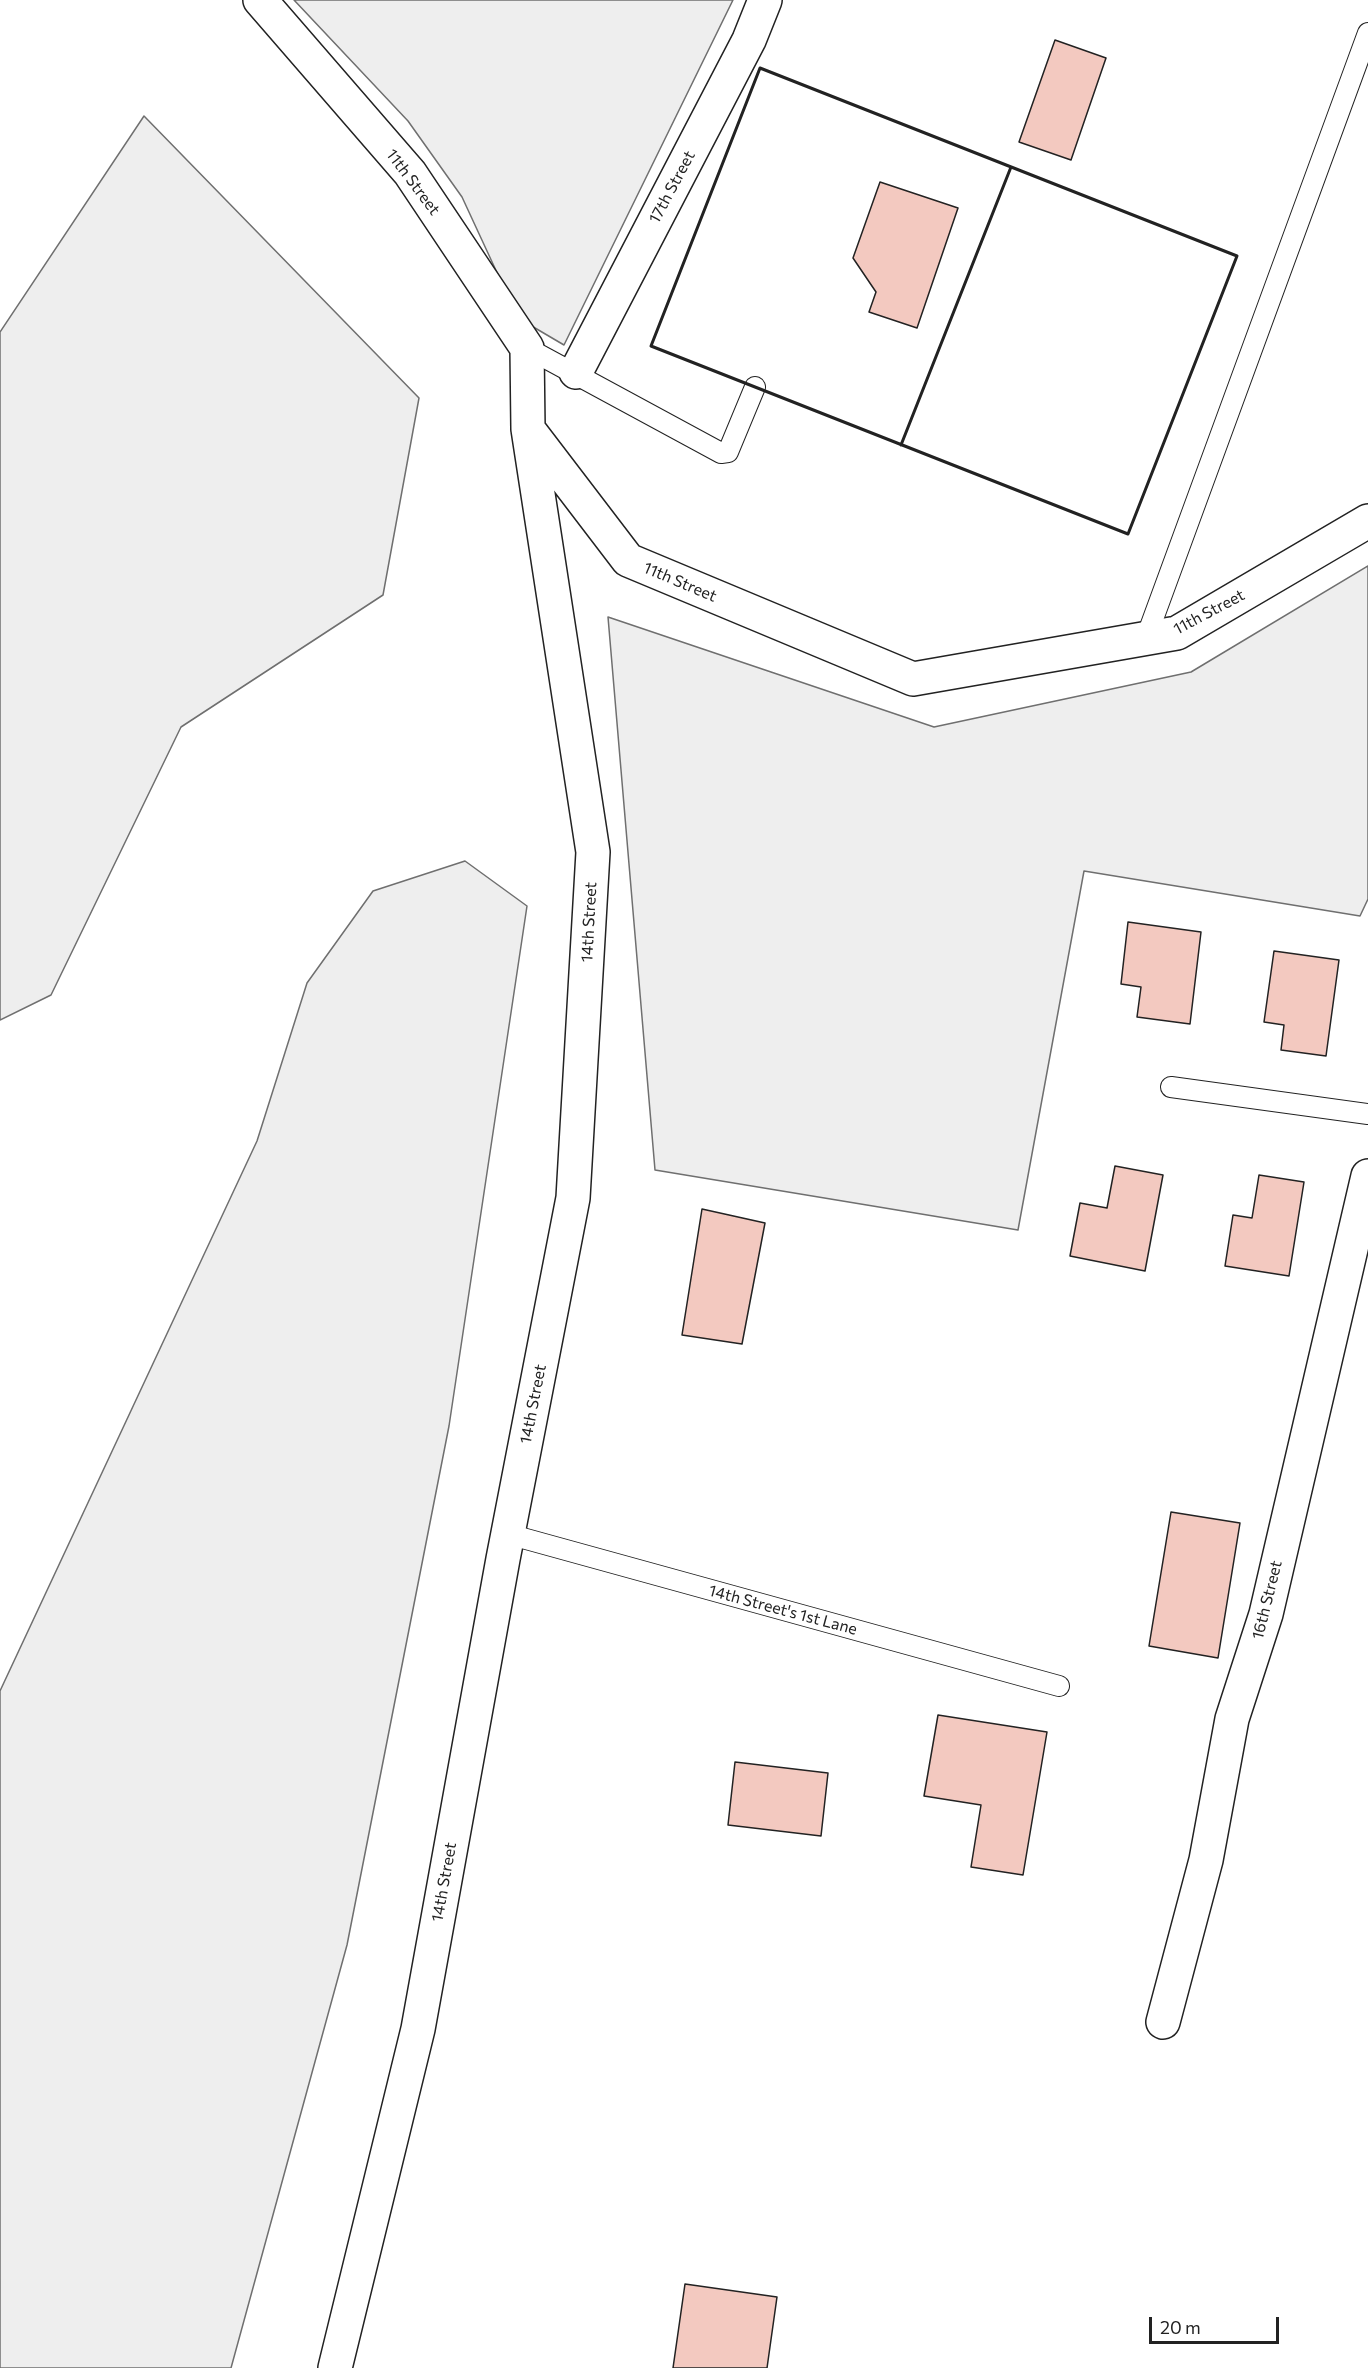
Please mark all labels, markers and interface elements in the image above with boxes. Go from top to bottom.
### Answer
street label: 11th Street [382,145,444,219]
street label: 17th Street [645,147,699,227]
street label: 11th Street [640,558,720,606]
street label: 11th Street [1170,585,1248,639]
street label: 14th Street [577,881,601,963]
street label: 14th Street [516,1363,550,1445]
street label: 16th Street [1248,1559,1286,1641]
street label: 14th Street's 1st Lane [707,1581,859,1639]
street label: 14th Street [428,1841,460,1923]
scale bar [1152,2305,1282,2343]
text: 20 m [1160,2316,1201,2338]

